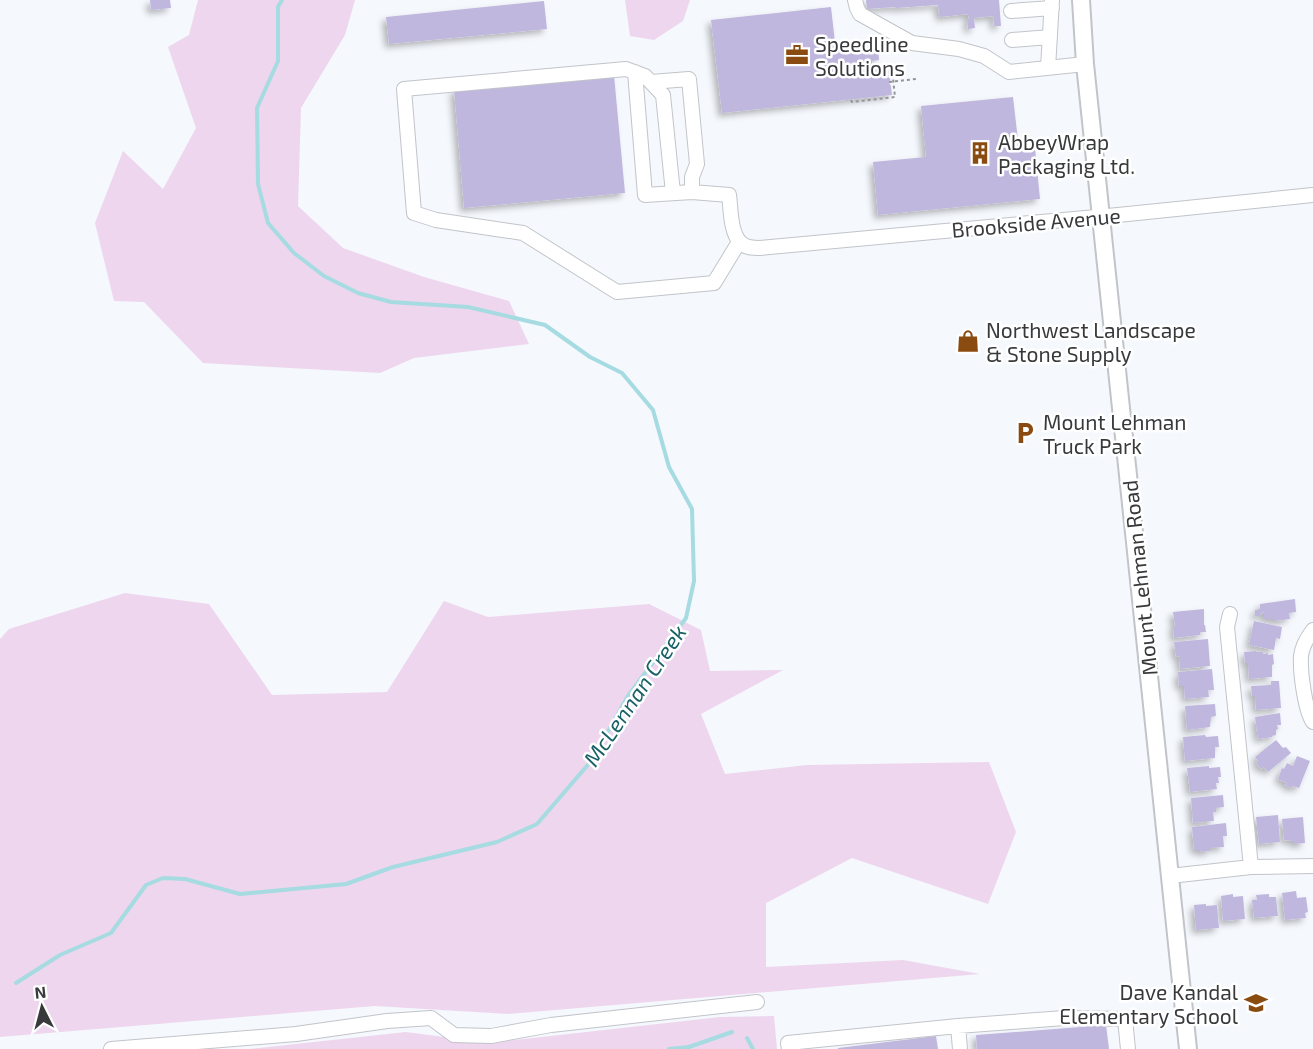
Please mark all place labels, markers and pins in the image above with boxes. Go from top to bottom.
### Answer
place label: Speedline Solutions [815,31,908,80]
office icon: Speedline Solutions [784,42,810,68]
place label: AbbeyWrap Packaging Ltd. [998,129,1135,178]
building icon: AbbeyWrap Packaging Ltd. [967,140,993,166]
place label: Northwest Landscape & Stone Supply [986,317,1196,366]
shop icon: Northwest Landscape & Stone Supply [955,328,981,354]
place label: Mount Lehman Truck Park [1043,409,1187,458]
parking icon: Mount Lehman Truck Park [1012,420,1038,446]
place label: Dave Kandal Elementary School [1059,979,1239,1028]
school or university icon: Dave Kandal Elementary School [1243,990,1269,1016]

